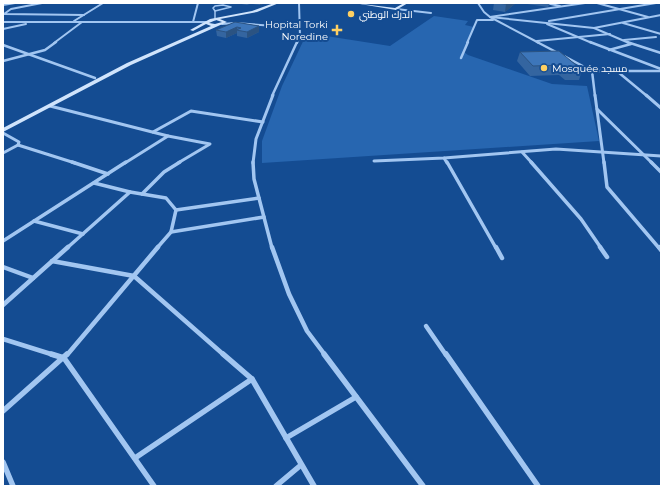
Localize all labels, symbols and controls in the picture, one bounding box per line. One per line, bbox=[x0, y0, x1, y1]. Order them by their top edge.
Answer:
place label: الدرك الوطني bbox=[359, 8, 413, 22]
marker: الدرك الوطني bbox=[346, 9, 356, 19]
place label: Hopital Torki Noredine bbox=[265, 18, 328, 43]
marker: Hopital Torki Noredine bbox=[331, 24, 343, 36]
place label: Mosquée مسجد bbox=[552, 62, 627, 75]
marker: Mosquée مسجد bbox=[539, 63, 549, 73]

